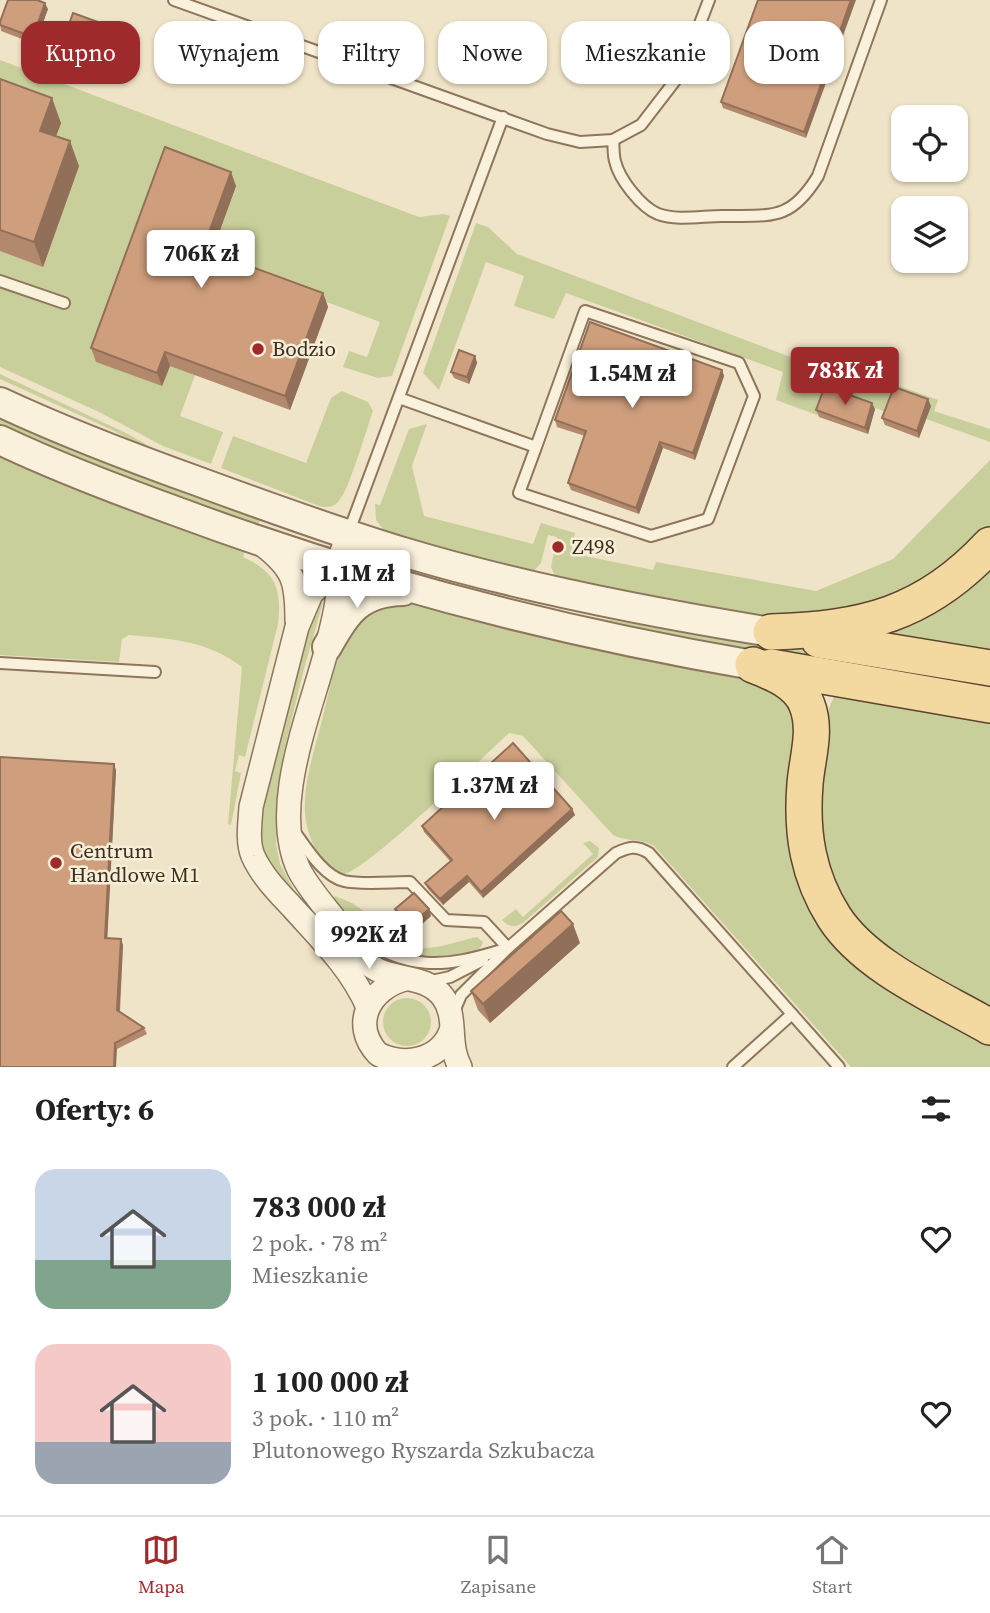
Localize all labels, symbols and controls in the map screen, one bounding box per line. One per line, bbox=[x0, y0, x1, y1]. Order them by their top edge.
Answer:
chip: Kupno bbox=[21, 21, 140, 84]
chip: Wynajem bbox=[154, 21, 304, 84]
chip: Filtry bbox=[318, 21, 424, 84]
chip: Nowe bbox=[438, 21, 547, 84]
chip: Mieszkanie bbox=[561, 21, 730, 84]
chip: Dom bbox=[744, 21, 844, 84]
map controls bbox=[891, 105, 968, 273]
button: locate bbox=[891, 105, 968, 182]
button: layers bbox=[891, 196, 968, 273]
pin: 706K zł bbox=[136, 230, 266, 290]
text: 706K zł bbox=[163, 237, 239, 269]
place label: Bodzio bbox=[272, 334, 336, 363]
marker: Bodzio bbox=[250, 341, 266, 357]
pin: 783K zł bbox=[780, 348, 910, 407]
pin: 1.54M zł bbox=[560, 350, 704, 410]
text: 783K zł bbox=[807, 354, 883, 386]
text: 1.54M zł bbox=[588, 357, 676, 389]
place label: Z498 bbox=[572, 532, 615, 561]
marker: Z498 bbox=[550, 539, 566, 555]
pin: 1.1M zł bbox=[292, 550, 422, 610]
text: 1.1M zł bbox=[319, 557, 395, 589]
pin: 1.37M zł bbox=[422, 762, 566, 822]
text: 1.37M zł bbox=[450, 769, 538, 801]
place label: Centrum Handlowe M1 bbox=[70, 836, 200, 889]
marker: Centrum Handlowe M1 bbox=[48, 855, 64, 871]
pin: 992K zł bbox=[304, 912, 434, 971]
text: 992K zł bbox=[331, 918, 407, 950]
text: Oferty: 6 bbox=[35, 1089, 154, 1130]
icon: filters bbox=[917, 1090, 955, 1128]
text: 783 000 zł bbox=[252, 1186, 386, 1227]
icon: home bbox=[91, 1197, 175, 1281]
icon: heart bbox=[917, 1220, 955, 1258]
text: 2 pok. · 78 m² bbox=[252, 1227, 388, 1259]
text: Mieszkanie bbox=[252, 1259, 369, 1291]
text: 1 100 000 zł bbox=[252, 1361, 409, 1402]
icon: home bbox=[91, 1372, 175, 1456]
icon: heart bbox=[917, 1395, 955, 1433]
text: 3 pok. · 110 m² bbox=[252, 1402, 399, 1434]
text: Plutonowego Ryszarda Szkubacza bbox=[252, 1434, 595, 1466]
tab: Mapa bbox=[138, 1531, 185, 1599]
tab: Zapisane bbox=[461, 1531, 536, 1599]
tab: Start bbox=[812, 1531, 852, 1599]

